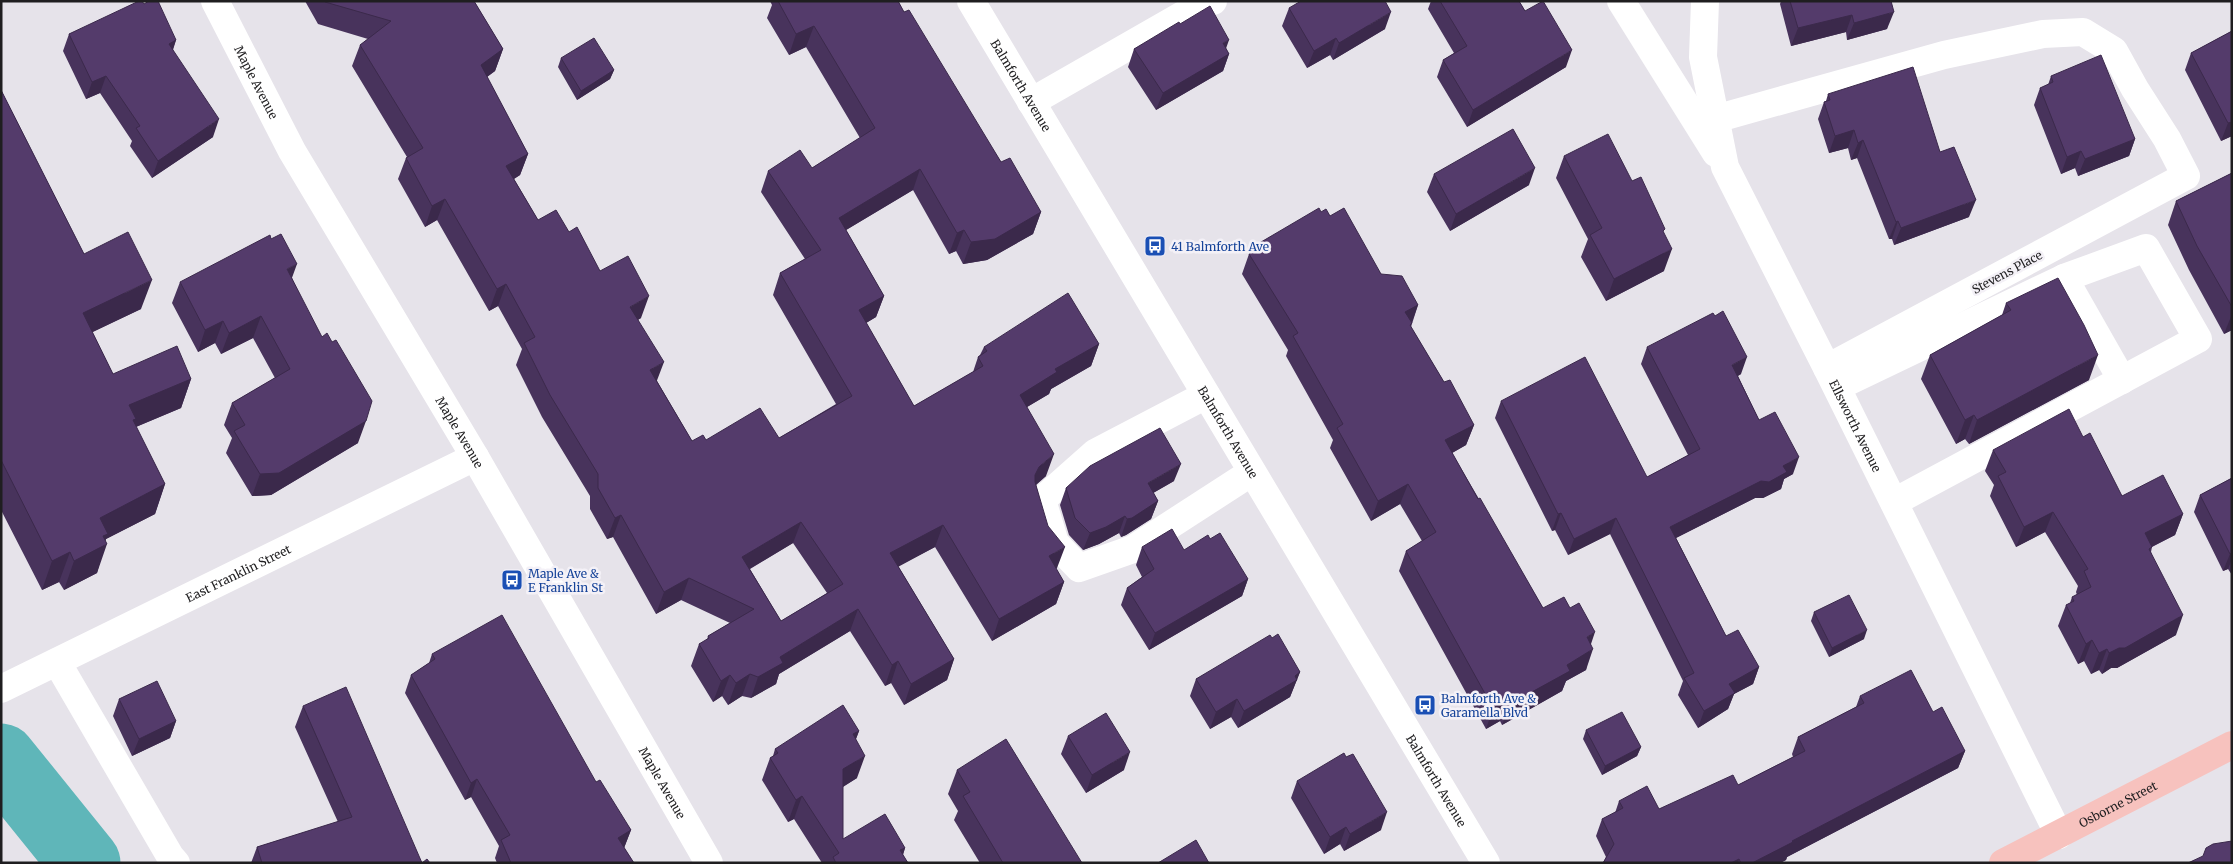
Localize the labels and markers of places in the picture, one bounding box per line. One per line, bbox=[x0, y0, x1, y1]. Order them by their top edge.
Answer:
bus stop icon: 41 Balmforth Ave bbox=[1143, 234, 1167, 258]
place label: 41 Balmforth Ave bbox=[1171, 239, 1269, 254]
place label: Maple Ave & E Franklin St bbox=[528, 566, 603, 595]
bus stop icon: Maple Ave & E Franklin St bbox=[500, 568, 524, 592]
place label: Balmforth Ave & Garamella Blvd bbox=[1441, 691, 1536, 720]
bus stop icon: Balmforth Ave & Garamella Blvd bbox=[1413, 693, 1437, 717]

